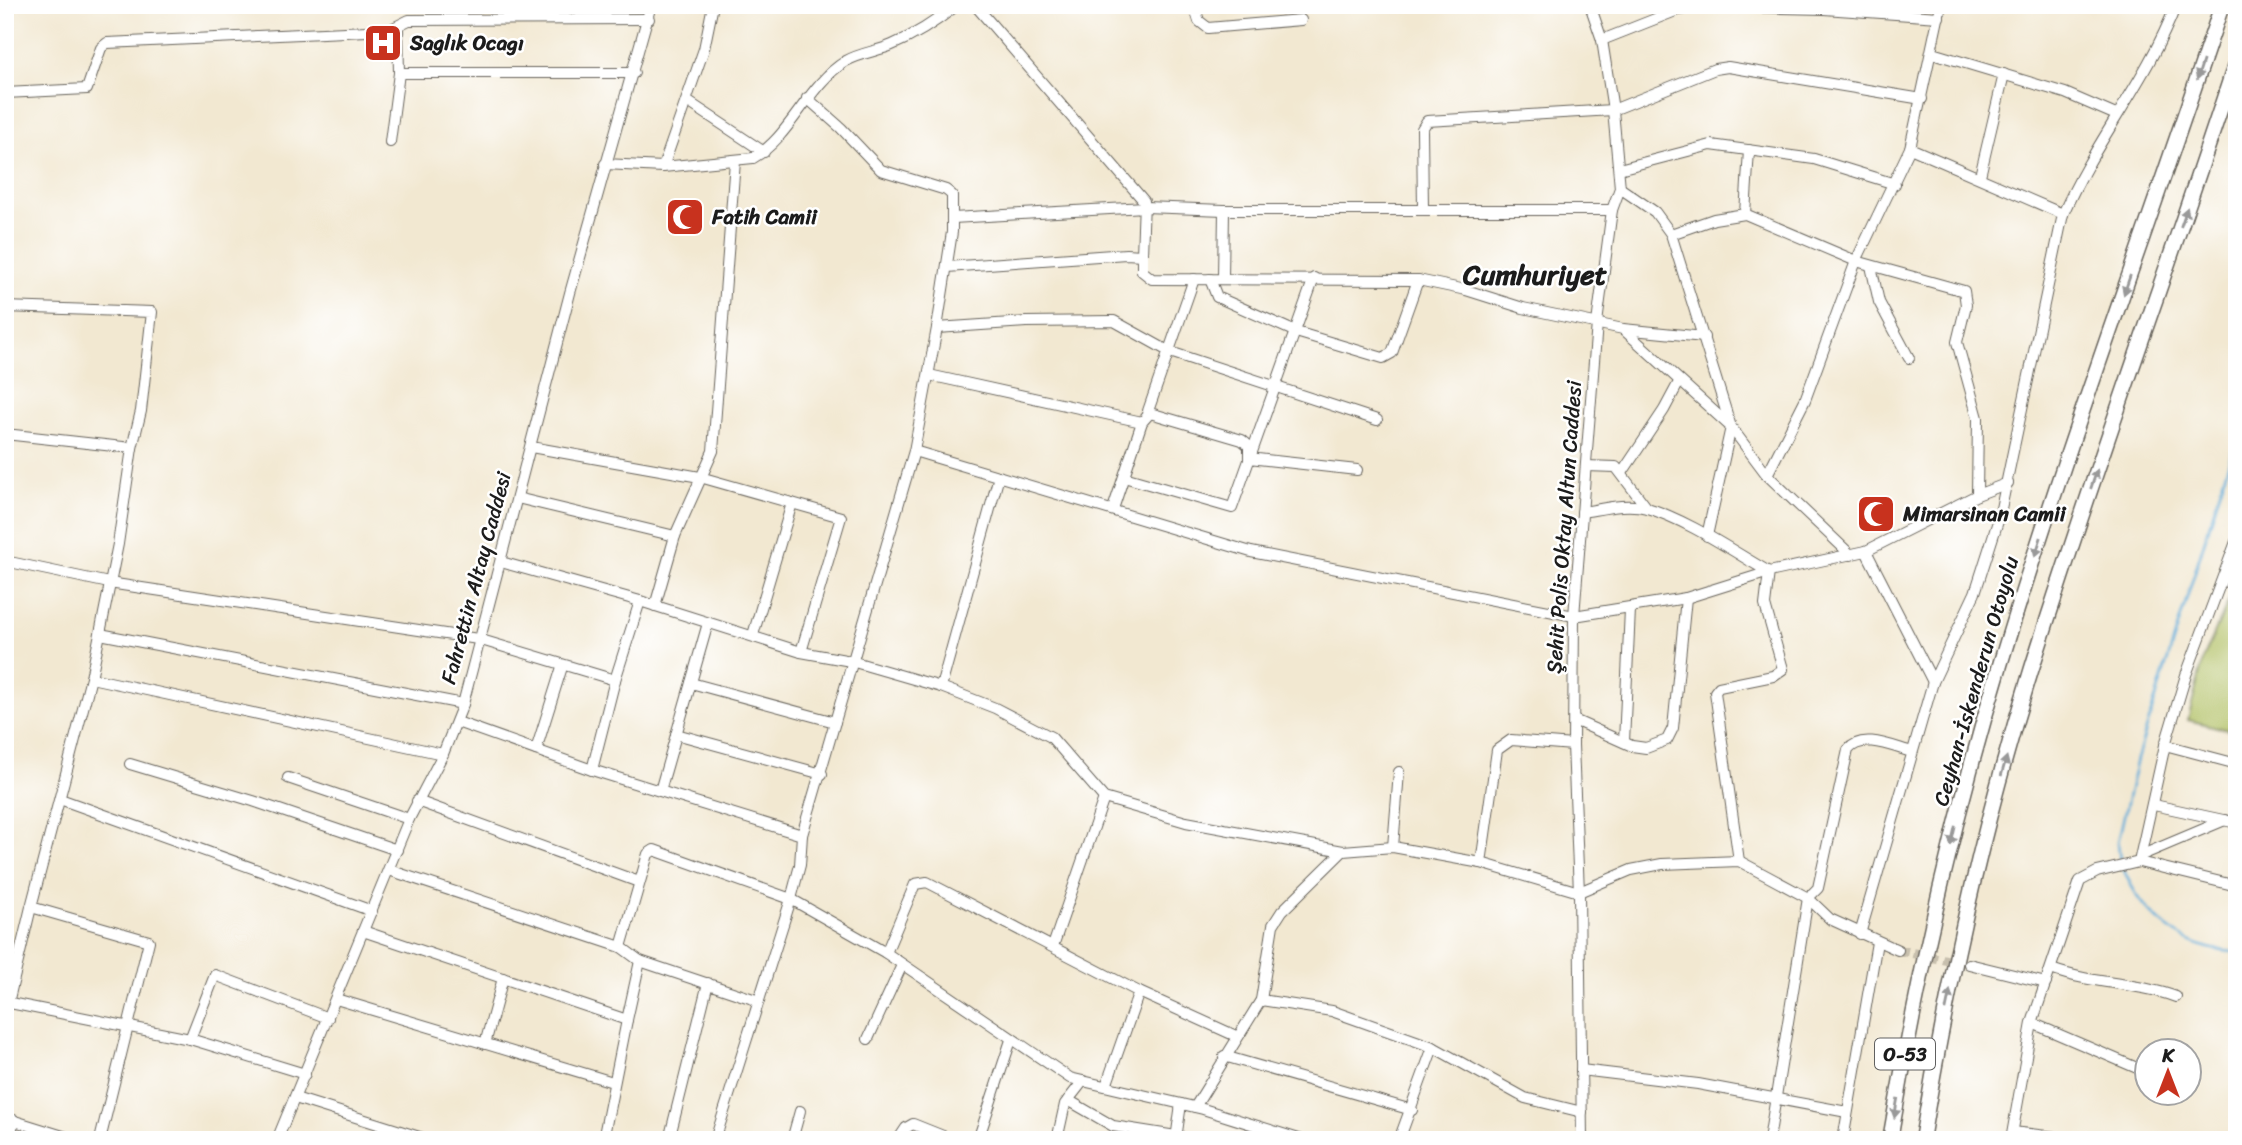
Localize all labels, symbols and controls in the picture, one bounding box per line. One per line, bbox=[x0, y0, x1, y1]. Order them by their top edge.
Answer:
hospital icon: Saglık Ocagı bbox=[362, 22, 404, 64]
place label: Saglık Ocagı bbox=[409, 24, 524, 62]
one-way arrow bbox=[2194, 60, 2205, 81]
mosque icon: Fatih Camii bbox=[664, 196, 706, 238]
place label: Fatih Camii bbox=[711, 198, 818, 236]
one-way arrow bbox=[2179, 207, 2190, 228]
district label: Cumhuriyet bbox=[1462, 250, 1608, 299]
one-way arrow bbox=[2121, 275, 2132, 296]
street label: Şehit Polis Oktay Altun Caddesi bbox=[1535, 378, 1593, 675]
street label: Fahrettin Altay Caddesi bbox=[429, 466, 523, 688]
one-way arrow bbox=[2089, 468, 2100, 489]
mosque icon: Mimarsinan Camii bbox=[1855, 493, 1897, 535]
place label: Mimarsinan Camii bbox=[1902, 495, 2067, 533]
one-way arrow bbox=[2032, 537, 2043, 558]
street label: Ceyhan-İskenderun Otoyolu bbox=[1922, 551, 2030, 811]
one-way arrow bbox=[2000, 755, 2010, 776]
one-way arrow bbox=[1948, 825, 1959, 847]
one-way arrow bbox=[1942, 989, 1953, 1011]
north arrow bbox=[2134, 1036, 2204, 1106]
road number: O-53 bbox=[1875, 1038, 1935, 1070]
text: K bbox=[2161, 1039, 2175, 1072]
one-way arrow bbox=[1890, 1097, 1901, 1119]

